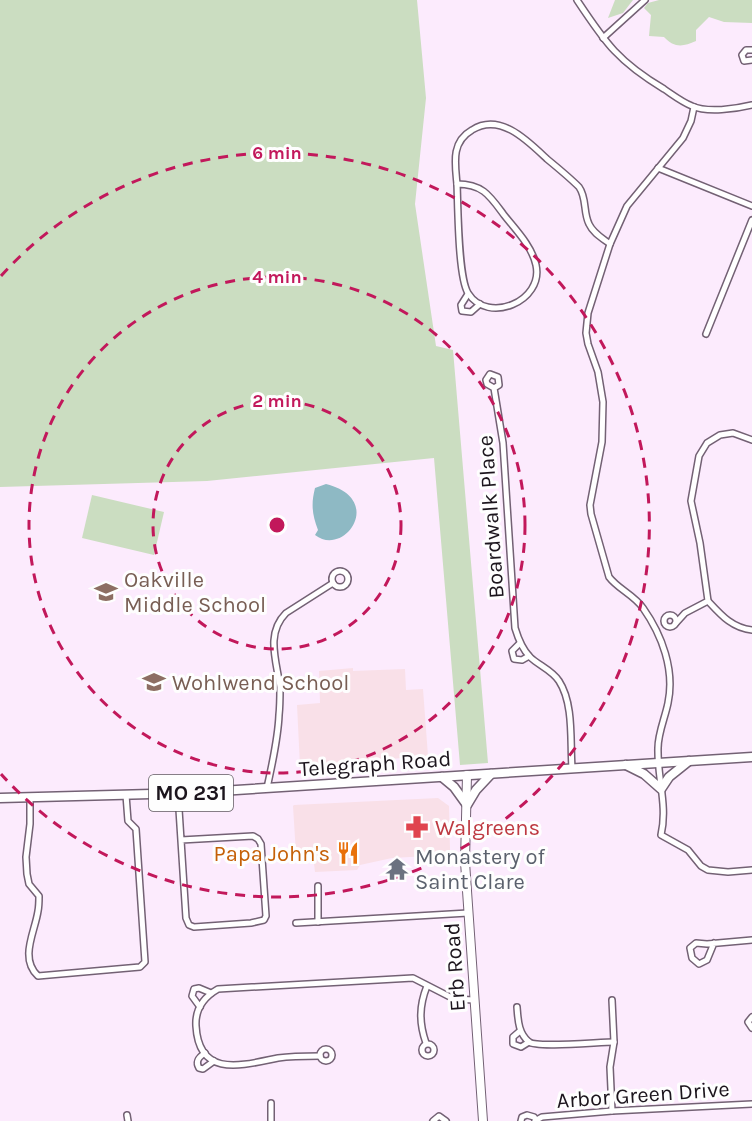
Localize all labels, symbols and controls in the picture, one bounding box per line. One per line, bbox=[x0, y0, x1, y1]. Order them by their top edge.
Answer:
text: 6 min bbox=[252, 142, 302, 164]
text: 4 min bbox=[252, 266, 302, 288]
text: 2 min bbox=[252, 390, 302, 412]
street label: Boardwalk Place bbox=[472, 434, 510, 600]
centre of rings bbox=[267, 515, 287, 535]
place label: Oakville Middle School bbox=[124, 567, 266, 618]
school or university icon: Oakville Middle School bbox=[93, 579, 119, 605]
school or university icon: Wohlwend School bbox=[141, 669, 167, 695]
place label: Wohlwend School bbox=[172, 670, 349, 696]
street label: Telegraph Road bbox=[298, 746, 452, 782]
road number: MO 231 bbox=[149, 775, 233, 811]
pharmacy icon: Walgreens bbox=[404, 814, 430, 840]
place label: Walgreens bbox=[435, 815, 540, 841]
restaurant icon: Papa John's bbox=[335, 840, 361, 866]
place label: Papa John's bbox=[214, 841, 330, 867]
place label: Monastery of Saint Clare bbox=[415, 844, 546, 895]
temple icon: Monastery of Saint Clare bbox=[384, 856, 410, 882]
street label: Erb Road bbox=[439, 922, 471, 1012]
street label: Arbor Green Drive bbox=[556, 1076, 730, 1114]

